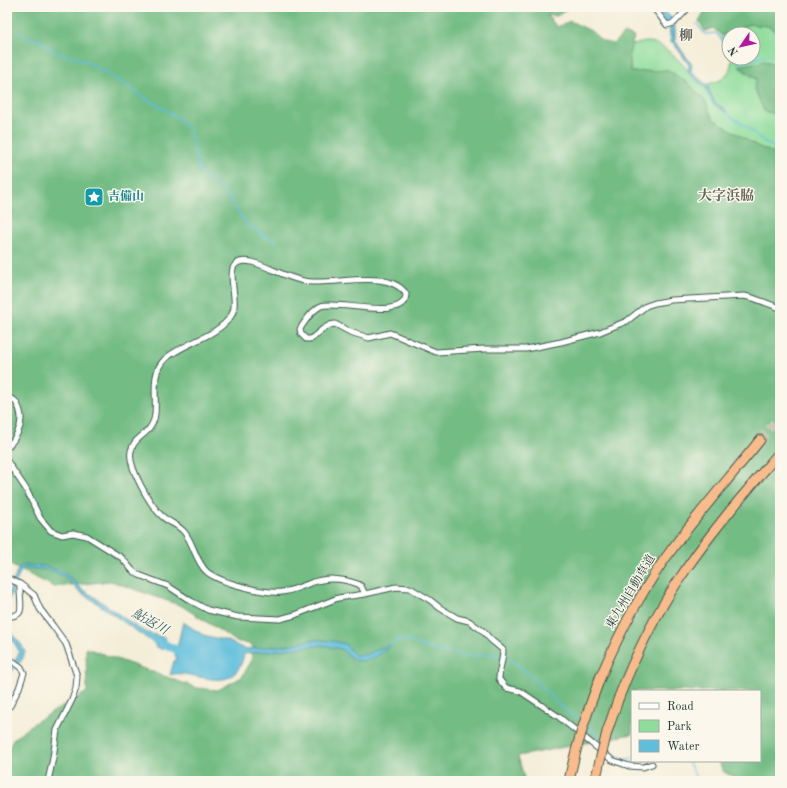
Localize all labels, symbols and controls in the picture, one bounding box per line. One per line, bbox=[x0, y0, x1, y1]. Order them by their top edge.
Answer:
north arrow bbox=[721, 26, 761, 66]
district label: 柳 bbox=[679, 28, 693, 43]
text: N bbox=[727, 44, 741, 57]
place icon: 吉備山 bbox=[83, 186, 105, 208]
district label: 大字浜脇 bbox=[698, 187, 754, 203]
place label: 吉備山 bbox=[108, 189, 144, 203]
street label: 東九州自動車道 bbox=[603, 552, 658, 631]
water label: 鮎返川 bbox=[130, 606, 172, 638]
legend bbox=[631, 690, 761, 762]
text: Road bbox=[667, 701, 694, 713]
text: Park bbox=[667, 721, 692, 733]
text: Water bbox=[667, 741, 700, 753]

